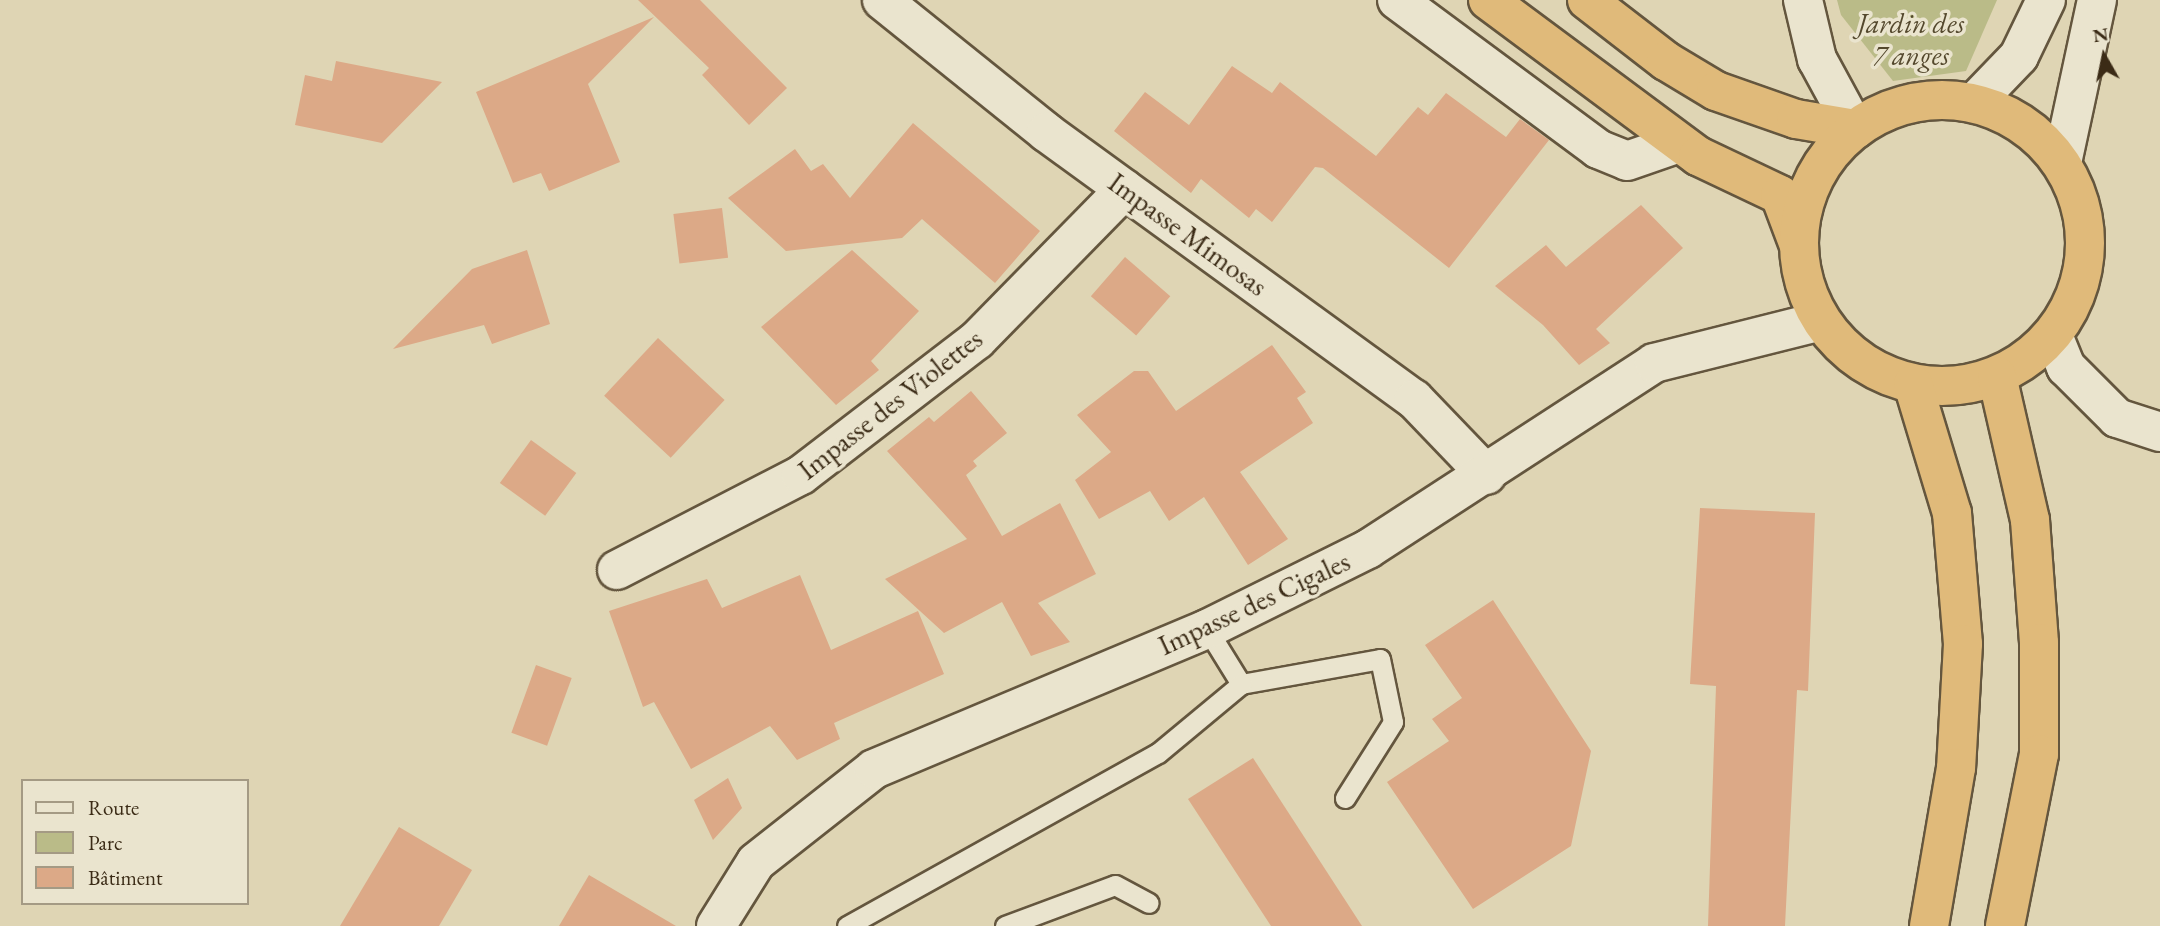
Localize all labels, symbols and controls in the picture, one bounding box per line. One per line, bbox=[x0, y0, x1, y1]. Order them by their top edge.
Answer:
park label: Jardin des 7 anges bbox=[1858, 6, 1964, 72]
north arrow bbox=[2069, 21, 2139, 91]
text: N bbox=[2091, 21, 2110, 48]
street label: Impasse Mimosas bbox=[1102, 165, 1274, 303]
street label: Impasse des Violettes bbox=[791, 322, 989, 486]
street label: Impasse des Cigales bbox=[1153, 544, 1355, 662]
legend bbox=[21, 779, 248, 905]
text: Route bbox=[88, 794, 139, 821]
text: Parc bbox=[88, 829, 122, 856]
text: Bâtiment bbox=[88, 864, 163, 891]

